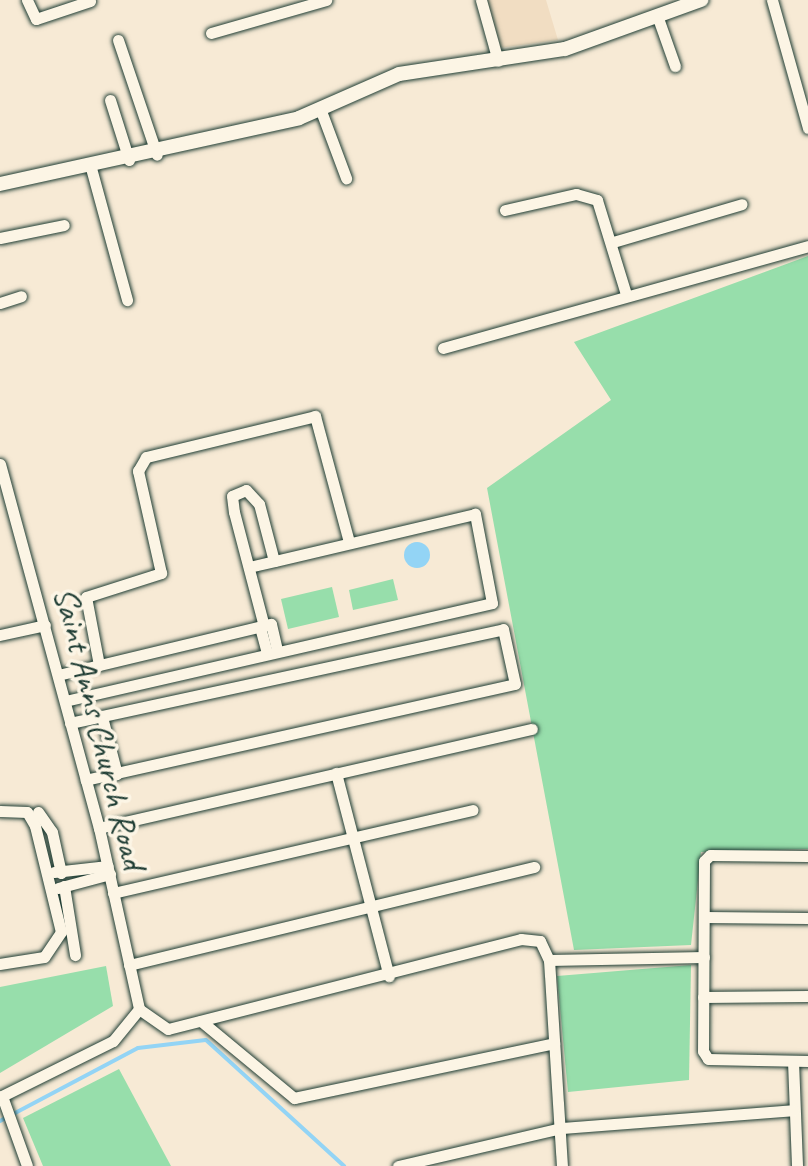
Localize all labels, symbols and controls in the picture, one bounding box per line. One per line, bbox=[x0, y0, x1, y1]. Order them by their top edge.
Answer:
street label: Saint Anns Church Road bbox=[45, 583, 155, 873]

